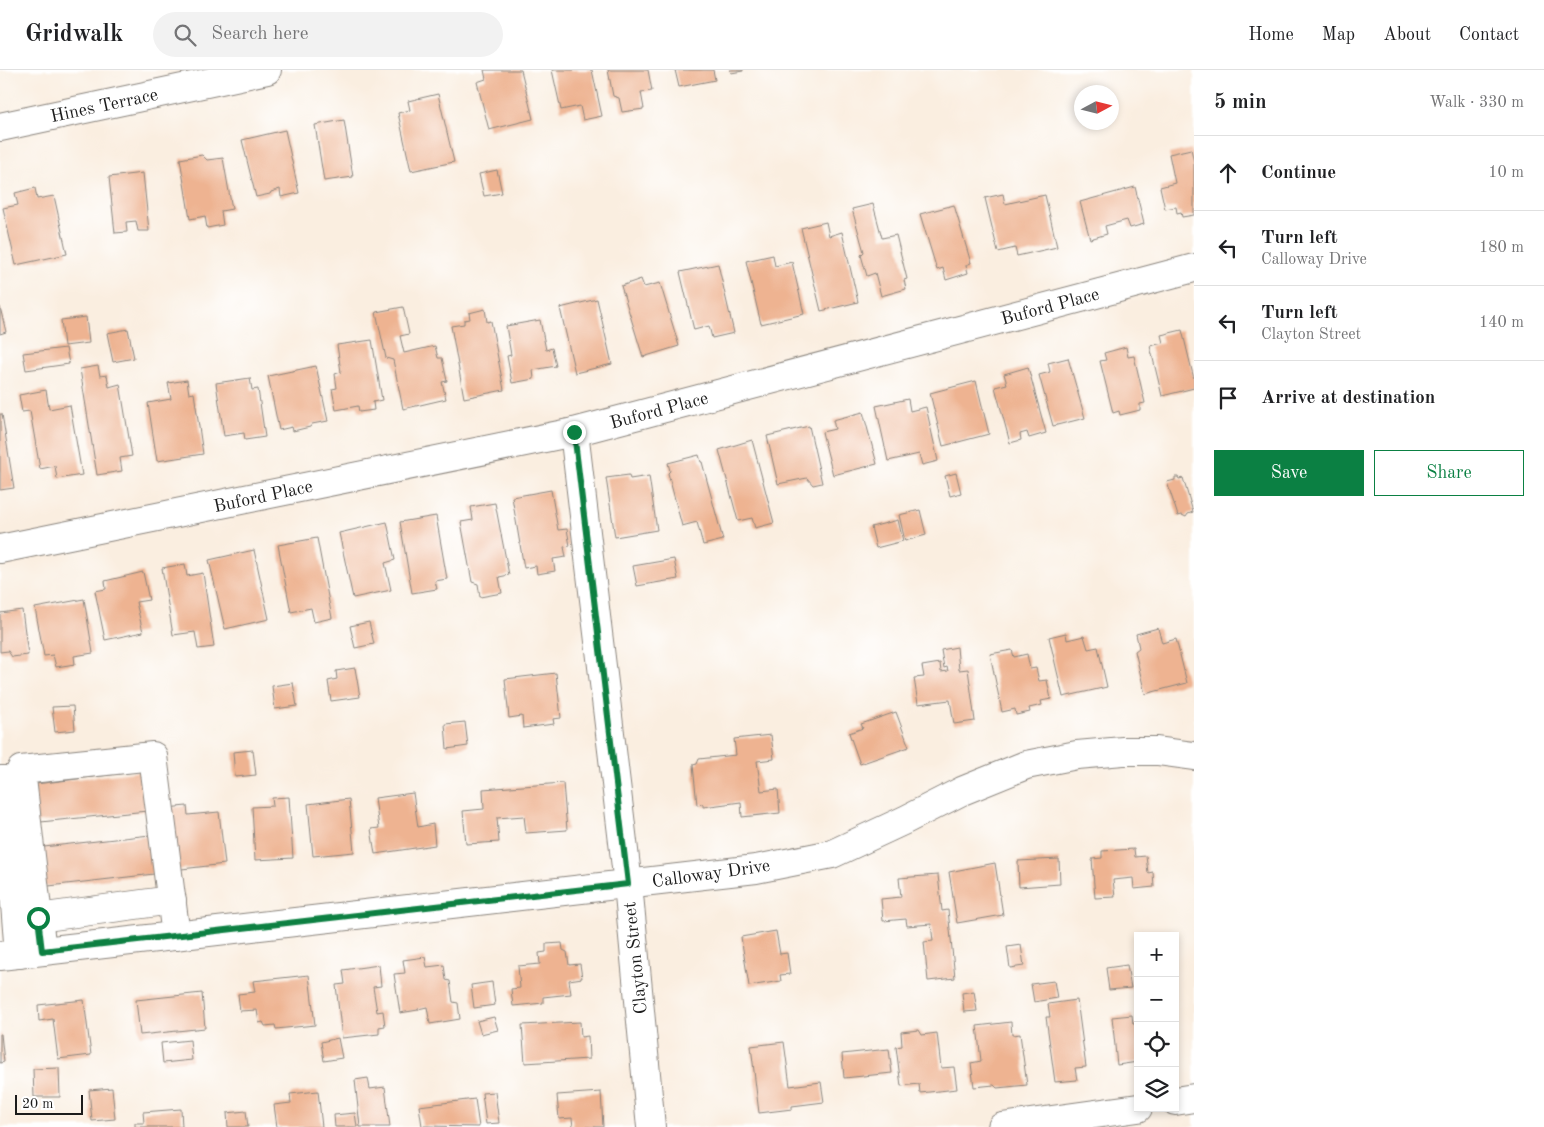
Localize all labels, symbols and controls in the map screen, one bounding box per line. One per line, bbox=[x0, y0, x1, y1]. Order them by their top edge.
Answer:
search box bbox=[153, 12, 503, 57]
icon: search bbox=[171, 21, 199, 49]
text: Gridwalk bbox=[25, 23, 123, 47]
text: Search here bbox=[211, 25, 309, 44]
text: Home bbox=[1248, 26, 1294, 44]
text: Map bbox=[1322, 26, 1355, 44]
text: About bbox=[1383, 26, 1431, 44]
text: Contact bbox=[1459, 26, 1519, 44]
north arrow bbox=[1074, 85, 1119, 130]
street label: Hines Terrace bbox=[49, 86, 160, 126]
text: 5 min bbox=[1214, 92, 1267, 113]
text: Walk · 330 m bbox=[1429, 95, 1524, 111]
icon: ahead bbox=[1214, 159, 1242, 187]
text: Continue bbox=[1261, 164, 1336, 183]
text: 10 m bbox=[1488, 165, 1524, 181]
text: Turn left bbox=[1261, 229, 1338, 248]
icon: left bbox=[1214, 234, 1242, 262]
text: 180 m bbox=[1479, 240, 1524, 256]
text: Calloway Drive bbox=[1261, 252, 1367, 268]
street label: Buford Place bbox=[999, 285, 1101, 329]
text: Turn left bbox=[1261, 304, 1338, 323]
icon: left bbox=[1214, 309, 1242, 337]
text: 140 m bbox=[1479, 315, 1524, 331]
text: Clayton Street bbox=[1261, 327, 1361, 343]
icon: arrive bbox=[1214, 384, 1242, 412]
street label: Buford Place bbox=[608, 389, 710, 433]
text: Arrive at destination bbox=[1261, 389, 1435, 408]
route end bbox=[563, 421, 586, 444]
button: Save bbox=[1214, 450, 1364, 496]
button: Share bbox=[1374, 450, 1524, 496]
street label: Buford Place bbox=[212, 478, 314, 516]
street label: Calloway Drive bbox=[651, 857, 771, 891]
street label: Clayton Street bbox=[621, 901, 651, 1015]
route start bbox=[27, 907, 50, 930]
map controls bbox=[1134, 932, 1179, 1112]
button: + bbox=[1134, 932, 1179, 977]
button: − bbox=[1134, 977, 1179, 1022]
button: locate bbox=[1134, 1022, 1179, 1067]
button: layers bbox=[1134, 1067, 1179, 1112]
scale bar bbox=[15, 1092, 82, 1115]
text: 20 m bbox=[22, 1097, 53, 1111]

